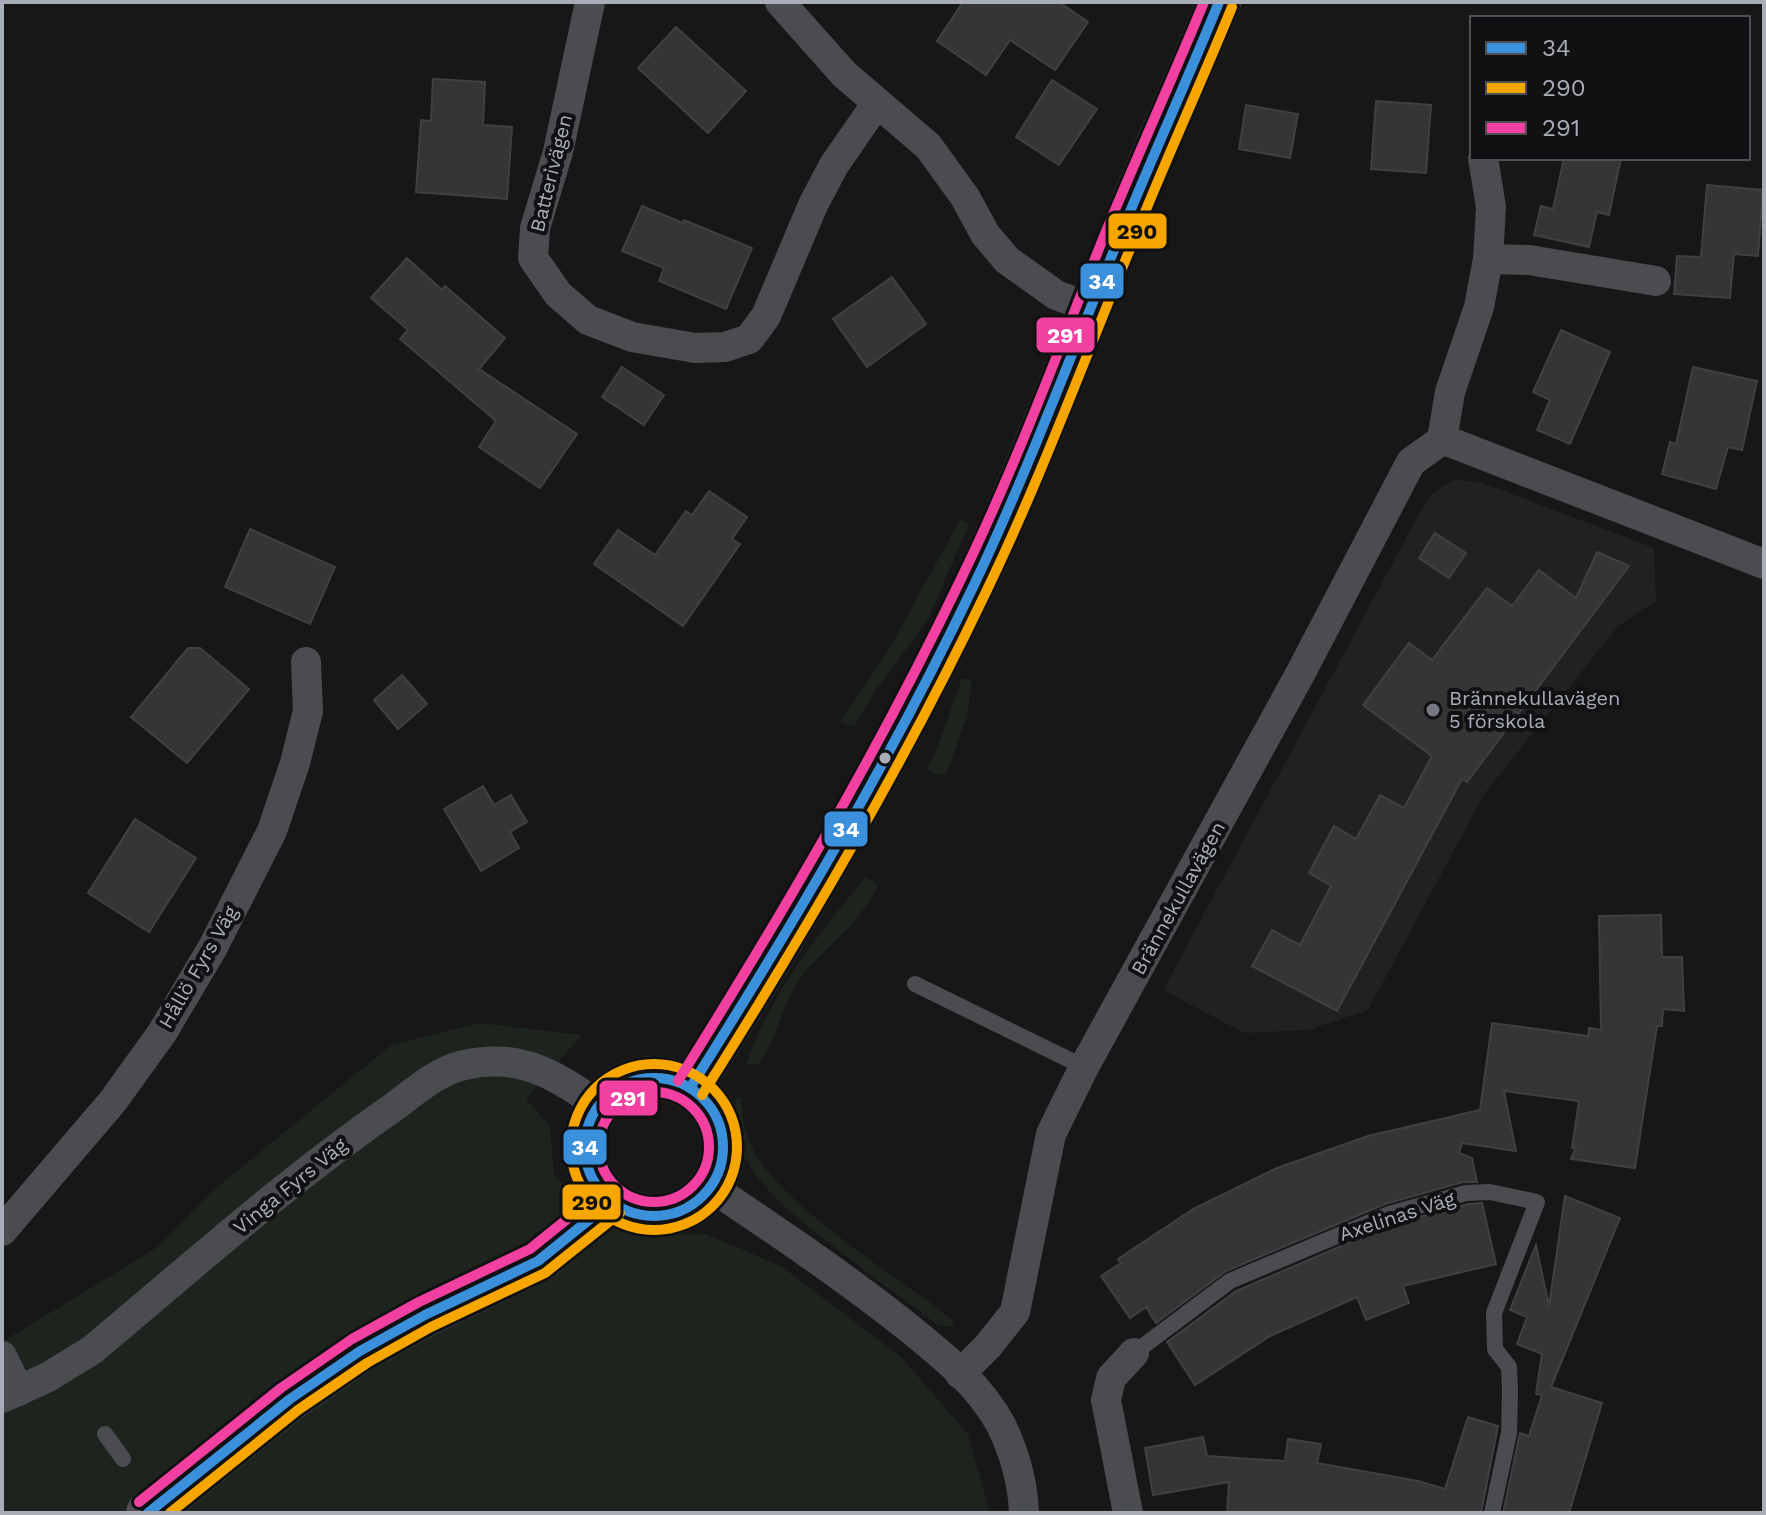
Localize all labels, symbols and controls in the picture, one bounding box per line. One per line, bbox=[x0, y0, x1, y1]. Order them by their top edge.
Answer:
legend bbox=[1470, 16, 1750, 160]
text: 34 bbox=[1542, 34, 1571, 62]
text: 290 bbox=[1542, 74, 1586, 102]
street label: Batterivägen bbox=[525, 112, 577, 234]
text: 291 bbox=[1542, 114, 1580, 142]
line badge: 290 bbox=[1107, 212, 1168, 250]
text: 290 bbox=[1117, 219, 1157, 244]
line badge: 34 bbox=[1079, 262, 1125, 300]
text: 34 bbox=[1088, 269, 1116, 294]
line badge: 291 bbox=[1035, 316, 1096, 354]
text: 291 bbox=[1047, 323, 1083, 348]
place label: Brännekullavägen 5 förskola bbox=[1449, 686, 1620, 733]
marker: Brännekullavägen 5 förskola bbox=[1424, 701, 1442, 719]
unlabelled marker bbox=[877, 750, 893, 766]
line badge: 34 bbox=[823, 810, 869, 848]
text: 34 bbox=[832, 817, 860, 842]
street label: Brännekullavägen bbox=[1126, 817, 1230, 979]
street label: Hållö Fyrs Väg bbox=[153, 901, 243, 1032]
line badge: 291 bbox=[598, 1079, 659, 1117]
text: 291 bbox=[610, 1086, 646, 1111]
line badge: 34 bbox=[562, 1128, 608, 1166]
street label: Vinga Fyrs Väg bbox=[228, 1133, 352, 1239]
text: 34 bbox=[571, 1135, 599, 1160]
line badge: 290 bbox=[561, 1183, 622, 1221]
street label: Axelinas Väg bbox=[1336, 1186, 1458, 1246]
text: 290 bbox=[572, 1190, 612, 1215]

